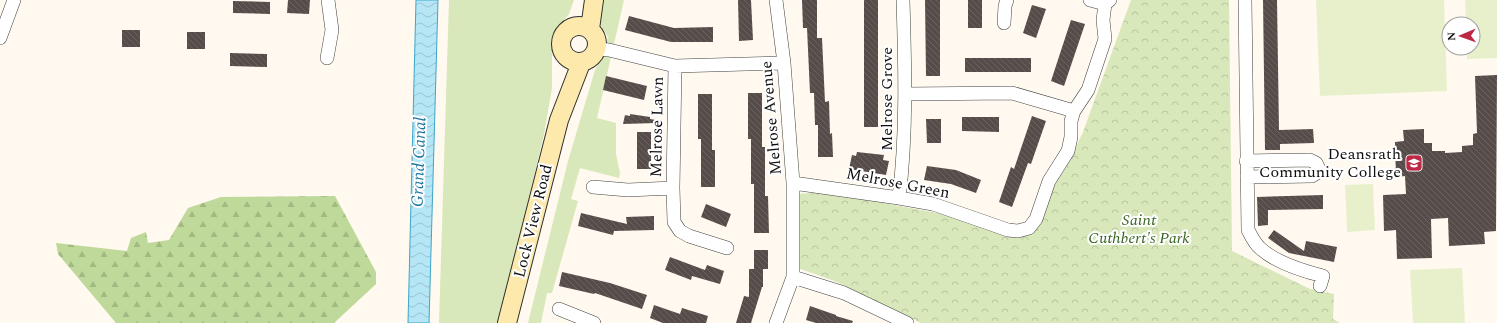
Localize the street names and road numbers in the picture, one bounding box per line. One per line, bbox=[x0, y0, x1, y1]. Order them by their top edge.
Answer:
street label: Melrose Grove bbox=[875, 47, 899, 151]
street label: Melrose Avenue bbox=[754, 60, 788, 176]
street label: Melrose Lawn bbox=[644, 76, 670, 178]
street label: Melrose Green bbox=[844, 161, 952, 205]
street label: Lock View Road bbox=[507, 162, 559, 280]

